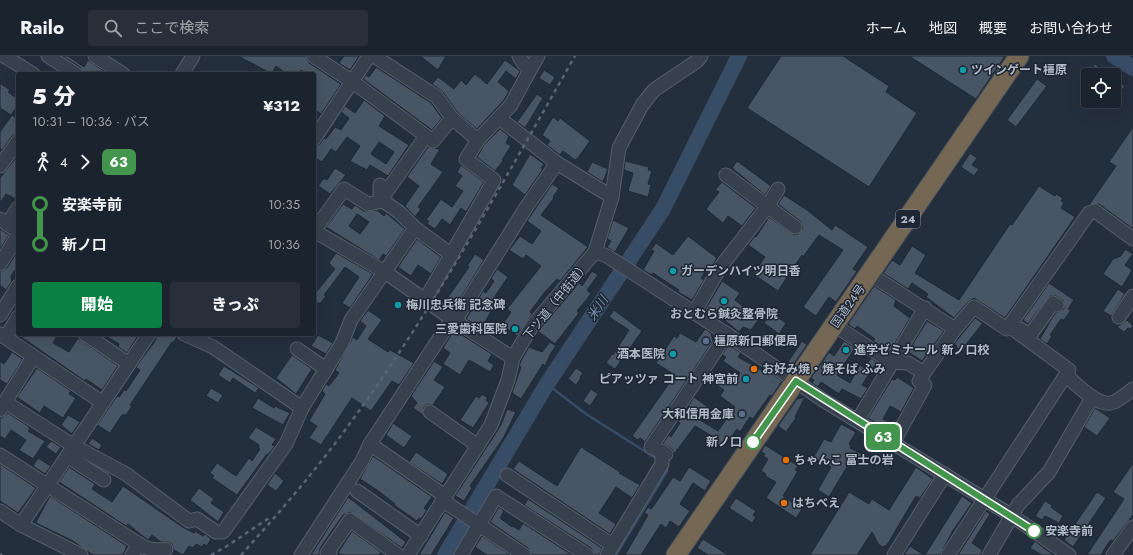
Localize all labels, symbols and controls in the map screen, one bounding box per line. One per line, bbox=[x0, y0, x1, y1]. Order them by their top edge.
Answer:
search box bbox=[88, 10, 368, 46]
text: Railo bbox=[20, 14, 64, 41]
icon: search bbox=[102, 17, 124, 39]
text: ここで検索 bbox=[134, 17, 209, 39]
text: ホーム bbox=[865, 18, 907, 38]
text: 地図 bbox=[929, 18, 957, 38]
text: 概要 bbox=[979, 18, 1007, 38]
text: お問い合わせ bbox=[1029, 18, 1113, 38]
place label: ツインゲート橿原 bbox=[971, 61, 1067, 79]
marker: ツインゲート橿原 bbox=[958, 65, 968, 75]
map controls bbox=[1081, 68, 1121, 108]
button: locate bbox=[1081, 68, 1121, 108]
text: 5 分 bbox=[32, 80, 75, 112]
text: ¥312 bbox=[263, 95, 300, 117]
text: 10:31 – 10:36 · バス bbox=[32, 112, 150, 131]
icon: walk bbox=[32, 151, 54, 173]
icon: forward bbox=[74, 151, 96, 173]
text: 63 bbox=[110, 152, 128, 172]
text: 4 bbox=[60, 153, 68, 172]
text: 安楽寺前 bbox=[62, 194, 122, 216]
text: 10:35 bbox=[268, 195, 300, 214]
road number: 24 bbox=[896, 210, 920, 228]
text: 新ノ口 bbox=[62, 234, 107, 256]
text: 10:36 bbox=[268, 235, 300, 254]
street label: 下ツ道（中街道） bbox=[519, 258, 593, 344]
place label: ガーデンハイツ明日香 bbox=[681, 262, 801, 280]
marker: ガーデンハイツ明日香 bbox=[668, 266, 678, 276]
street label: 国道24号 bbox=[826, 280, 870, 332]
button: 開始 bbox=[32, 282, 162, 328]
button: きっぷ bbox=[170, 282, 300, 328]
water label: 米川 bbox=[582, 291, 614, 324]
place label: 梅川忠兵衛 記念碑 bbox=[406, 296, 506, 314]
marker: おとむら鍼灸整骨院 bbox=[719, 296, 729, 306]
marker: 梅川忠兵衛 記念碑 bbox=[393, 300, 403, 310]
place label: おとむら鍼灸整骨院 bbox=[670, 305, 778, 323]
place label: 三愛歯科医院 bbox=[435, 320, 507, 338]
marker: 三愛歯科医院 bbox=[510, 324, 520, 334]
place label: 橿原新口郵便局 bbox=[714, 332, 798, 350]
marker: 橿原新口郵便局 bbox=[701, 336, 711, 346]
place label: 進学ゼミナール 新ノ口校 bbox=[854, 341, 990, 359]
place label: 酒本医院 bbox=[617, 345, 665, 363]
marker: 進学ゼミナール 新ノ口校 bbox=[841, 345, 851, 355]
marker: 酒本医院 bbox=[668, 349, 678, 359]
place label: お好み焼・焼そば ふみ bbox=[762, 360, 886, 378]
marker: お好み焼・焼そば ふみ bbox=[749, 364, 759, 374]
place label: ピアッツァ コート 神宮前 bbox=[599, 370, 738, 388]
marker: ピアッツァ コート 神宮前 bbox=[741, 374, 751, 384]
place label: 大和信用金庫 bbox=[662, 405, 734, 423]
marker: 大和信用金庫 bbox=[737, 409, 747, 419]
line badge: 63 bbox=[865, 424, 901, 450]
text: 63 bbox=[874, 427, 892, 447]
place label: 新ノ口 bbox=[706, 433, 742, 451]
marker: 新ノ口 bbox=[745, 434, 761, 450]
place label: ちゃんこ 富士の岩 bbox=[794, 451, 894, 469]
marker: ちゃんこ 富士の岩 bbox=[781, 455, 791, 465]
place label: はちべえ bbox=[792, 494, 840, 512]
marker: はちべえ bbox=[779, 498, 789, 508]
place label: 安楽寺前 bbox=[1045, 522, 1093, 540]
marker: 安楽寺前 bbox=[1026, 523, 1042, 539]

